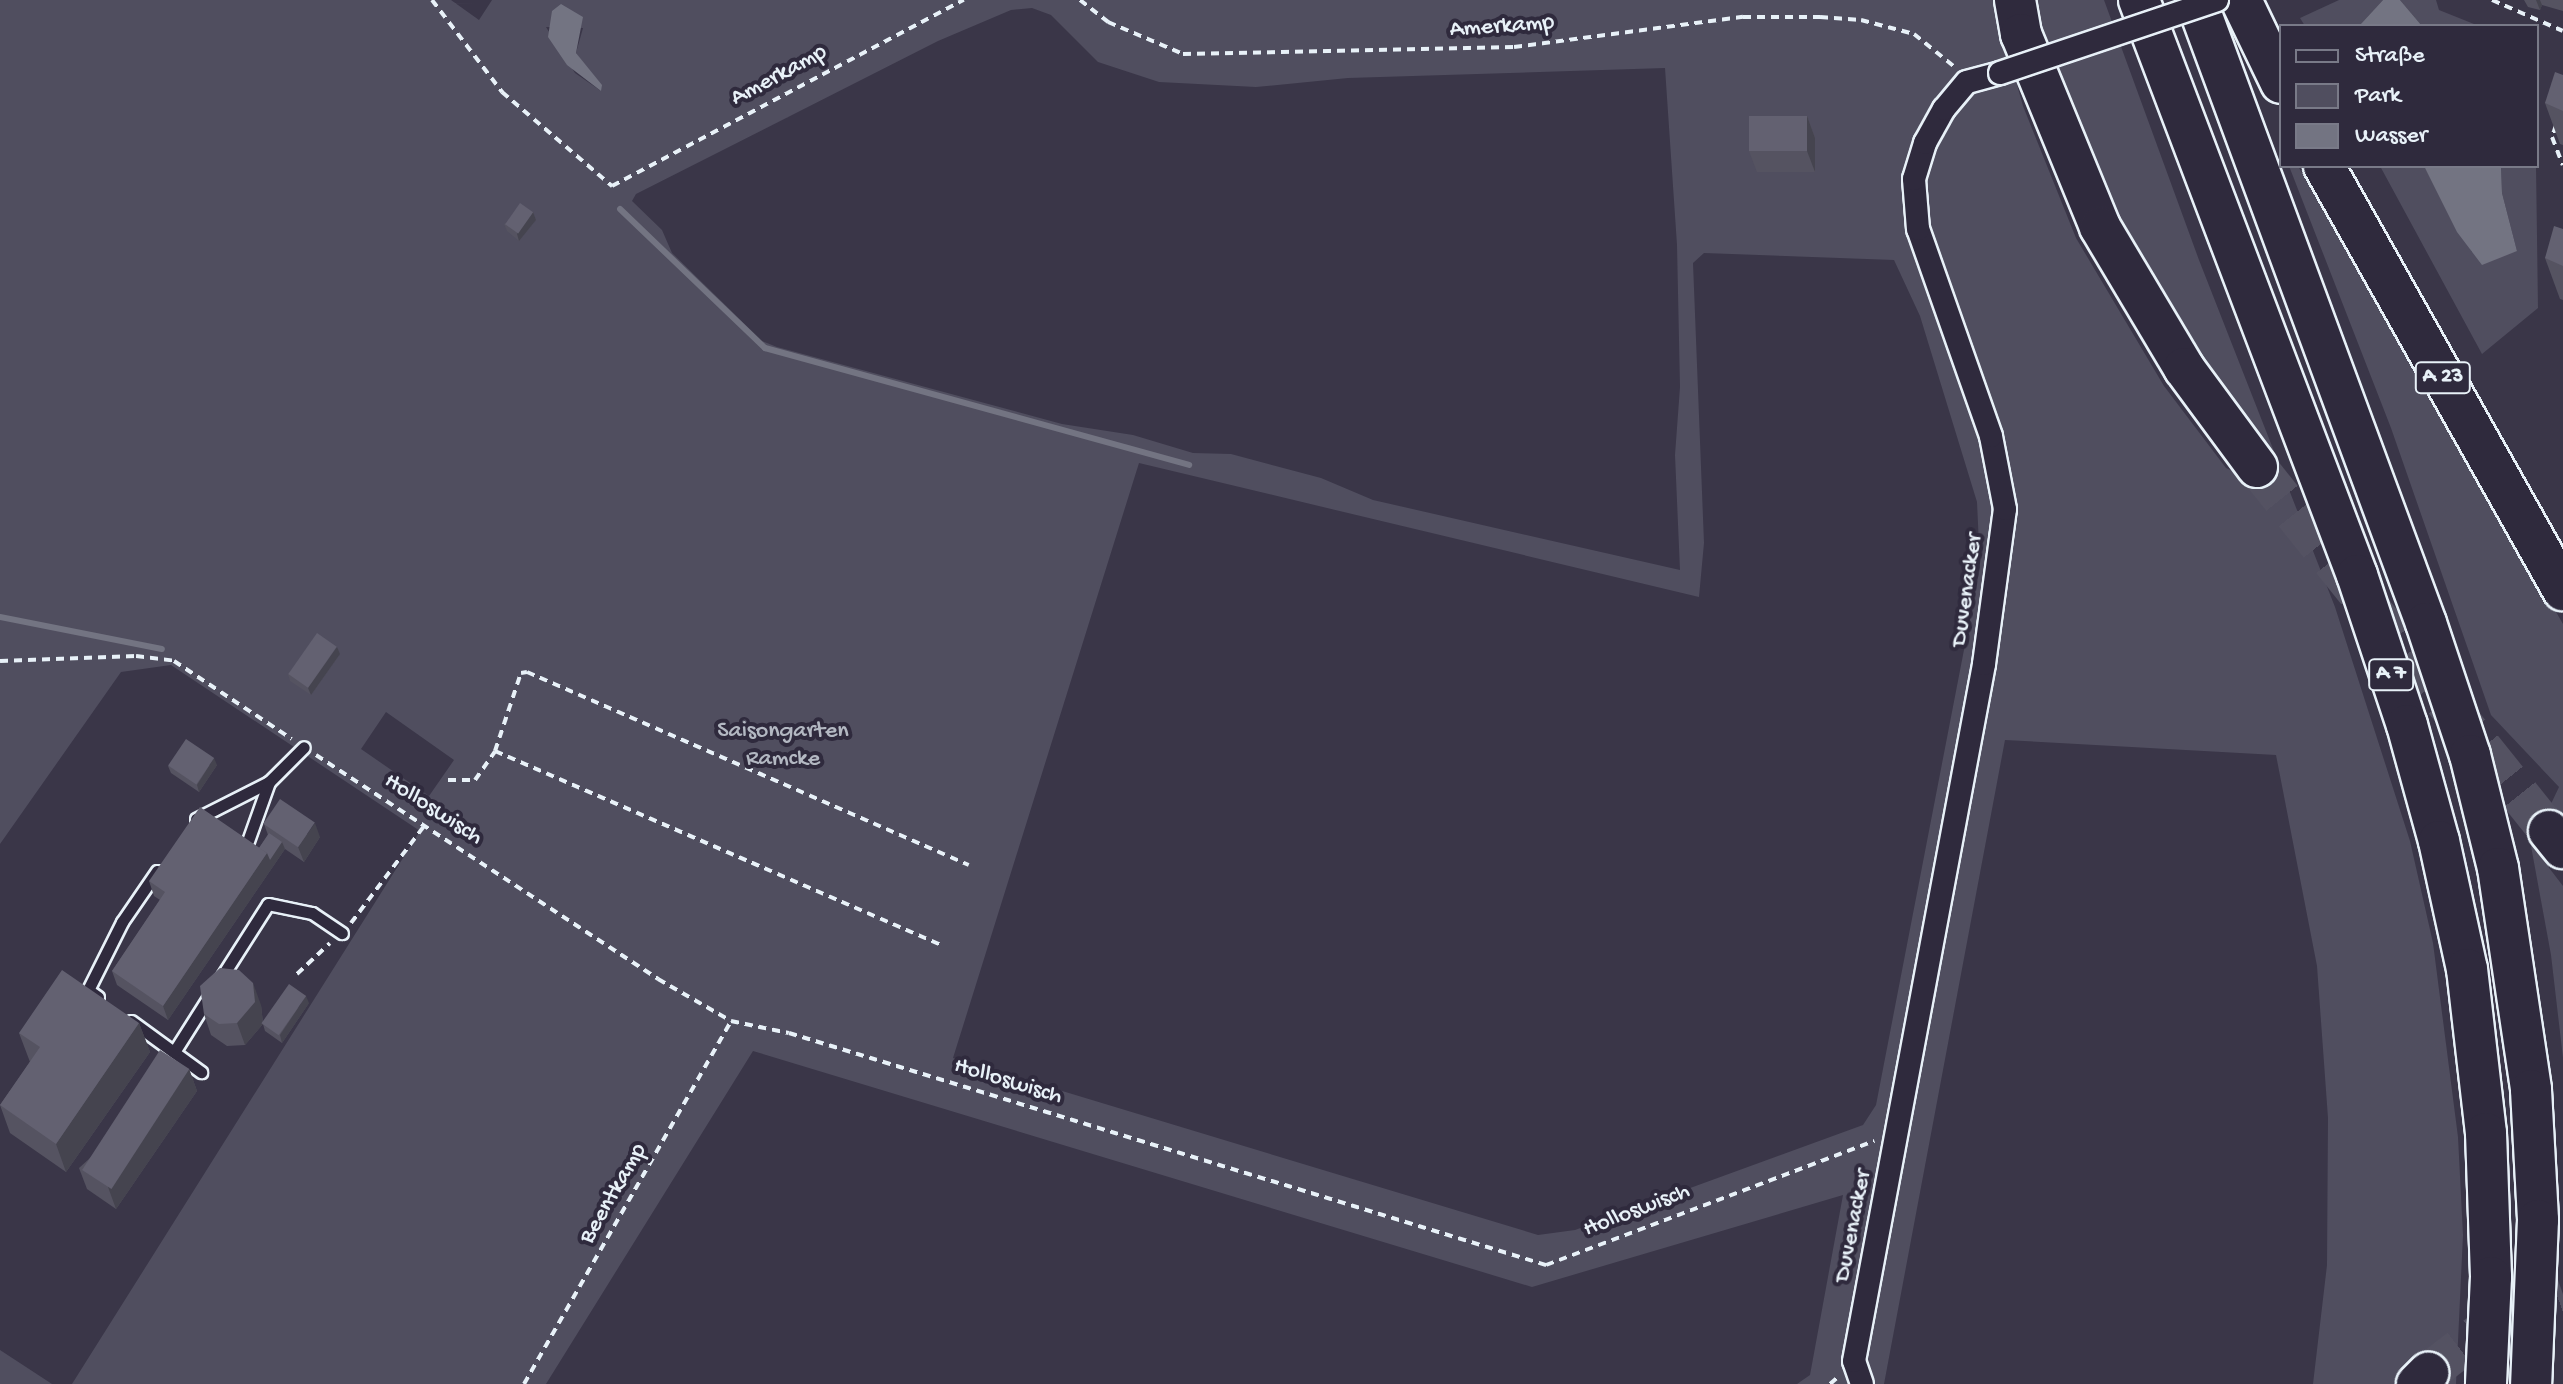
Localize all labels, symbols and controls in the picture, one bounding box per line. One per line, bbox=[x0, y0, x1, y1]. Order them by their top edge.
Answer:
street label: Amerkamp bbox=[1449, 9, 1555, 45]
legend bbox=[2279, 24, 2539, 168]
street label: Amerkamp bbox=[726, 39, 832, 113]
text: Straße bbox=[2355, 42, 2425, 71]
text: Park bbox=[2355, 82, 2401, 111]
text: Wasser bbox=[2355, 122, 2427, 151]
road number: A 23 bbox=[2413, 360, 2473, 396]
street label: Duvenacker bbox=[1946, 531, 1990, 649]
road number: A 7 bbox=[2367, 657, 2415, 693]
park label: Saisongarten Ramcke bbox=[717, 718, 849, 774]
street label: Holloswisch bbox=[378, 768, 488, 852]
street label: Holloswisch bbox=[950, 1052, 1066, 1112]
street label: Beentkamp bbox=[574, 1139, 654, 1249]
street label: Duvenacker bbox=[1829, 1167, 1879, 1285]
street label: Holloswisch bbox=[1580, 1178, 1694, 1244]

